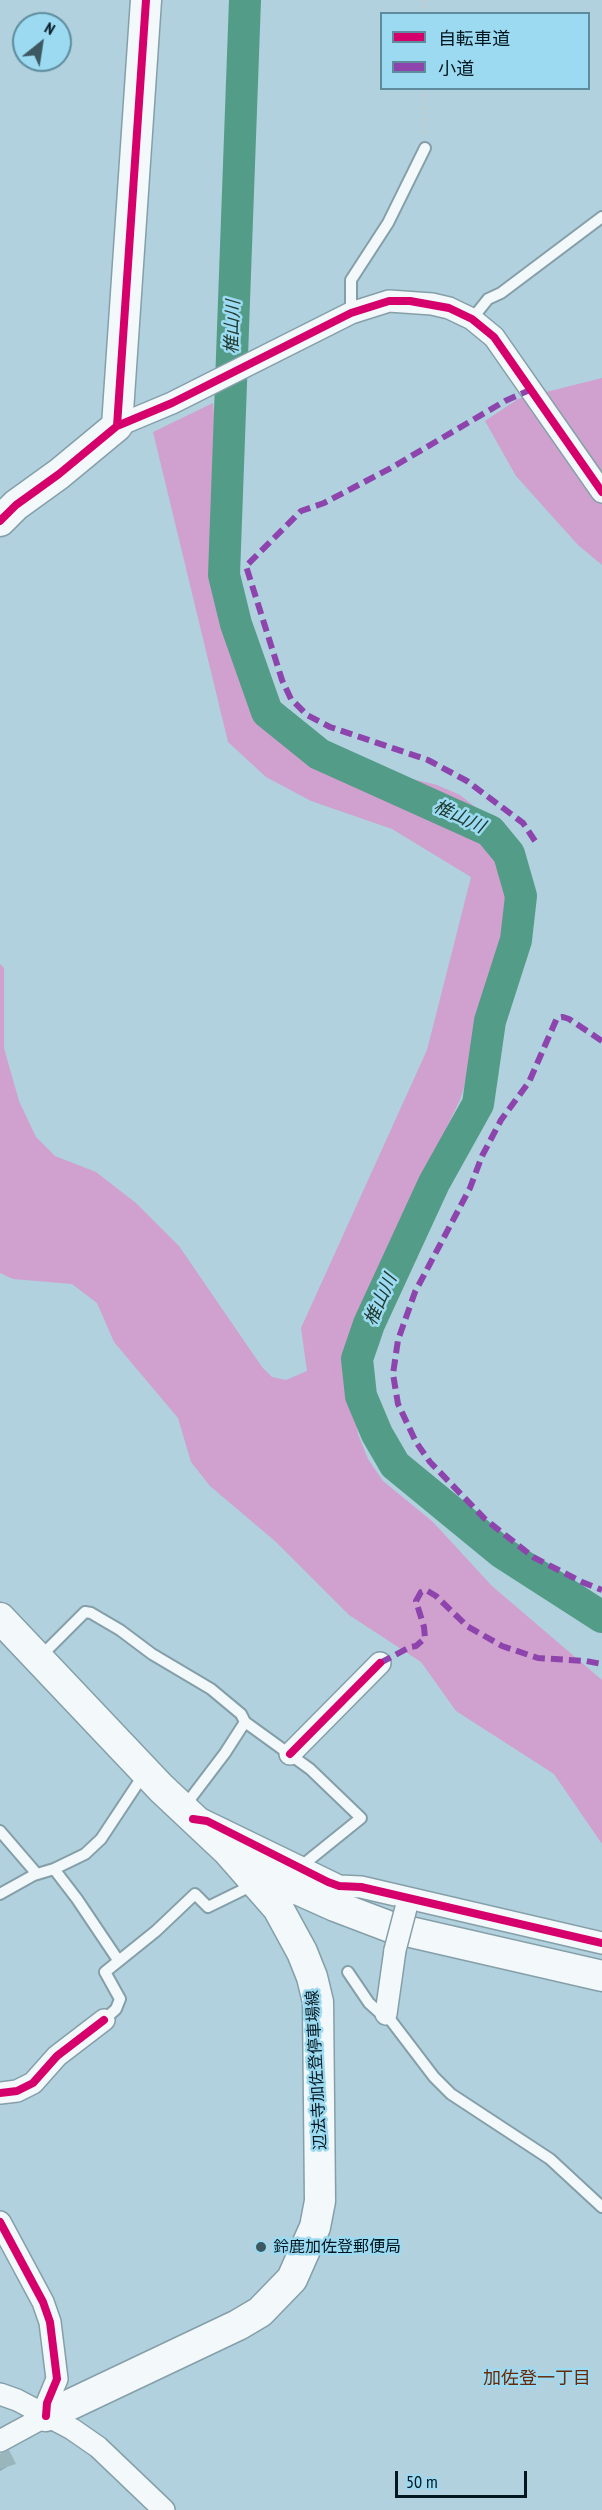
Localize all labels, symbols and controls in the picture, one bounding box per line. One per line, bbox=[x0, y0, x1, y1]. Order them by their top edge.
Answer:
north arrow bbox=[12, 12, 72, 72]
legend bbox=[380, 12, 590, 90]
text: N bbox=[41, 17, 59, 39]
text: 自転車道 bbox=[438, 27, 510, 50]
text: 小道 bbox=[438, 57, 474, 80]
water label: 椎山川 bbox=[221, 300, 245, 354]
water label: 椎山川 bbox=[430, 796, 488, 838]
water label: 椎山川 bbox=[360, 1271, 402, 1329]
street label: 辺法寺加佐登停車場線 bbox=[303, 1990, 331, 2150]
place label: 鈴鹿加佐登郵便局 bbox=[273, 2237, 401, 2257]
marker: 鈴鹿加佐登郵便局 bbox=[254, 2240, 268, 2254]
district label: 加佐登一丁目 bbox=[483, 2368, 591, 2390]
scale bar bbox=[398, 2459, 530, 2497]
text: 50 m bbox=[406, 2470, 438, 2493]

